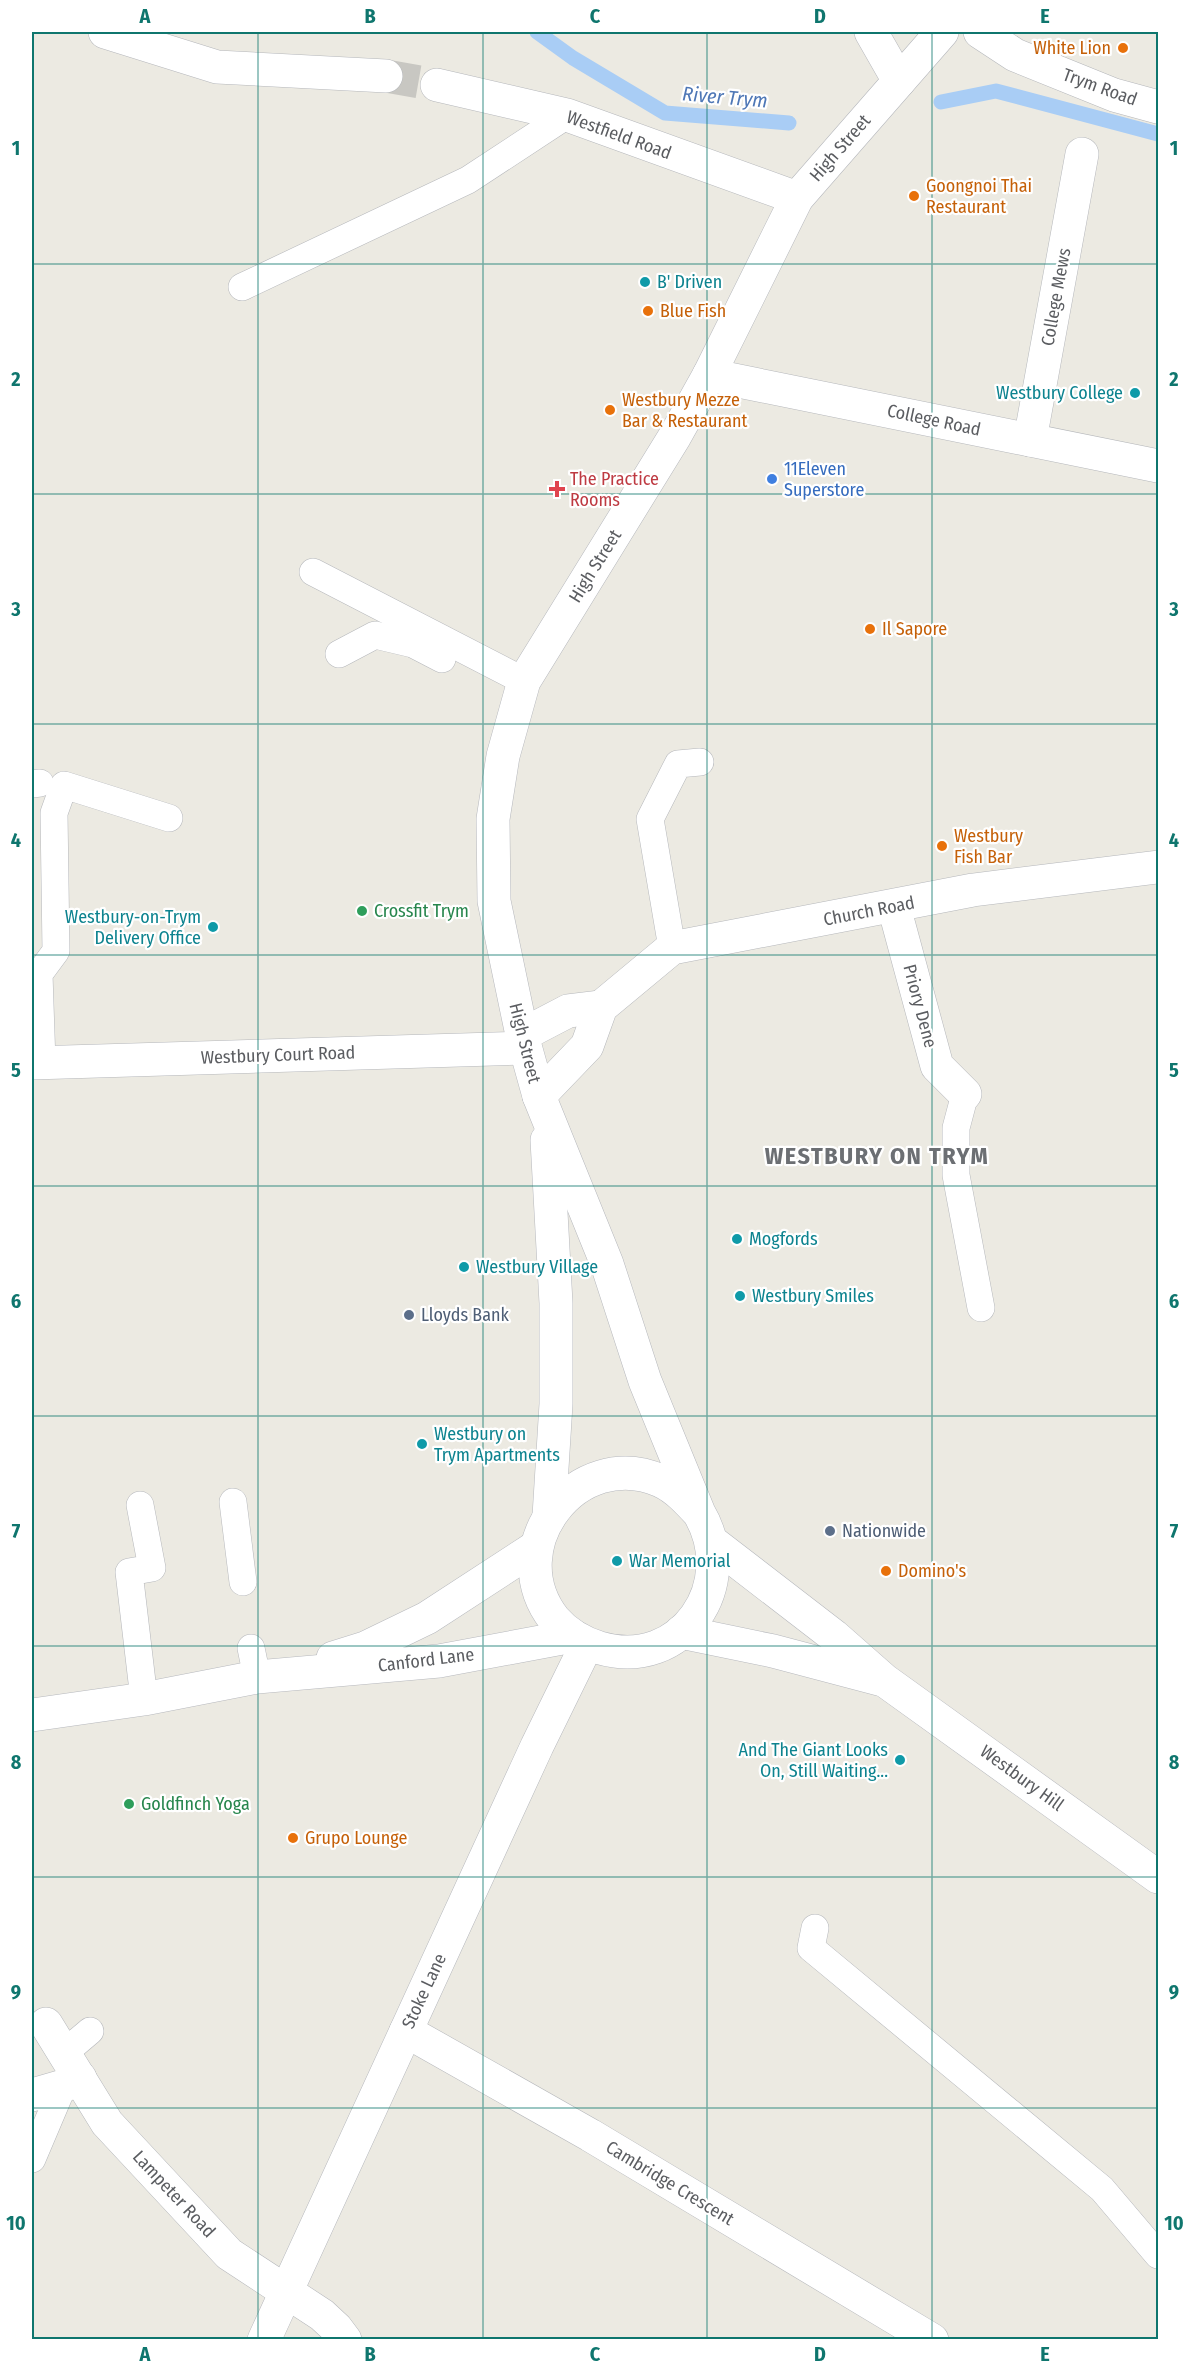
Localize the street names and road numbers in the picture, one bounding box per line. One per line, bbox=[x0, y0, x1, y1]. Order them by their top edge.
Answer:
street label: Trym Road bbox=[1060, 63, 1140, 111]
street label: Westfield Road bbox=[564, 106, 674, 164]
street label: High Street bbox=[805, 110, 875, 186]
street label: College Mews bbox=[1037, 246, 1075, 348]
street label: College Road bbox=[885, 399, 983, 441]
street label: High Street bbox=[564, 525, 626, 607]
street label: Church Road bbox=[822, 891, 916, 931]
street label: Priory Dene bbox=[898, 962, 942, 1050]
street label: High Street bbox=[504, 1001, 546, 1085]
street label: Westbury Court Road bbox=[200, 1041, 356, 1069]
street label: Canford Lane bbox=[377, 1643, 475, 1677]
street label: Westbury Hill bbox=[976, 1740, 1068, 1816]
street label: Stoke Lane bbox=[397, 1950, 451, 2032]
street label: Cambridge Crescent bbox=[602, 2136, 738, 2230]
street label: Lampeter Road bbox=[128, 2146, 220, 2242]

